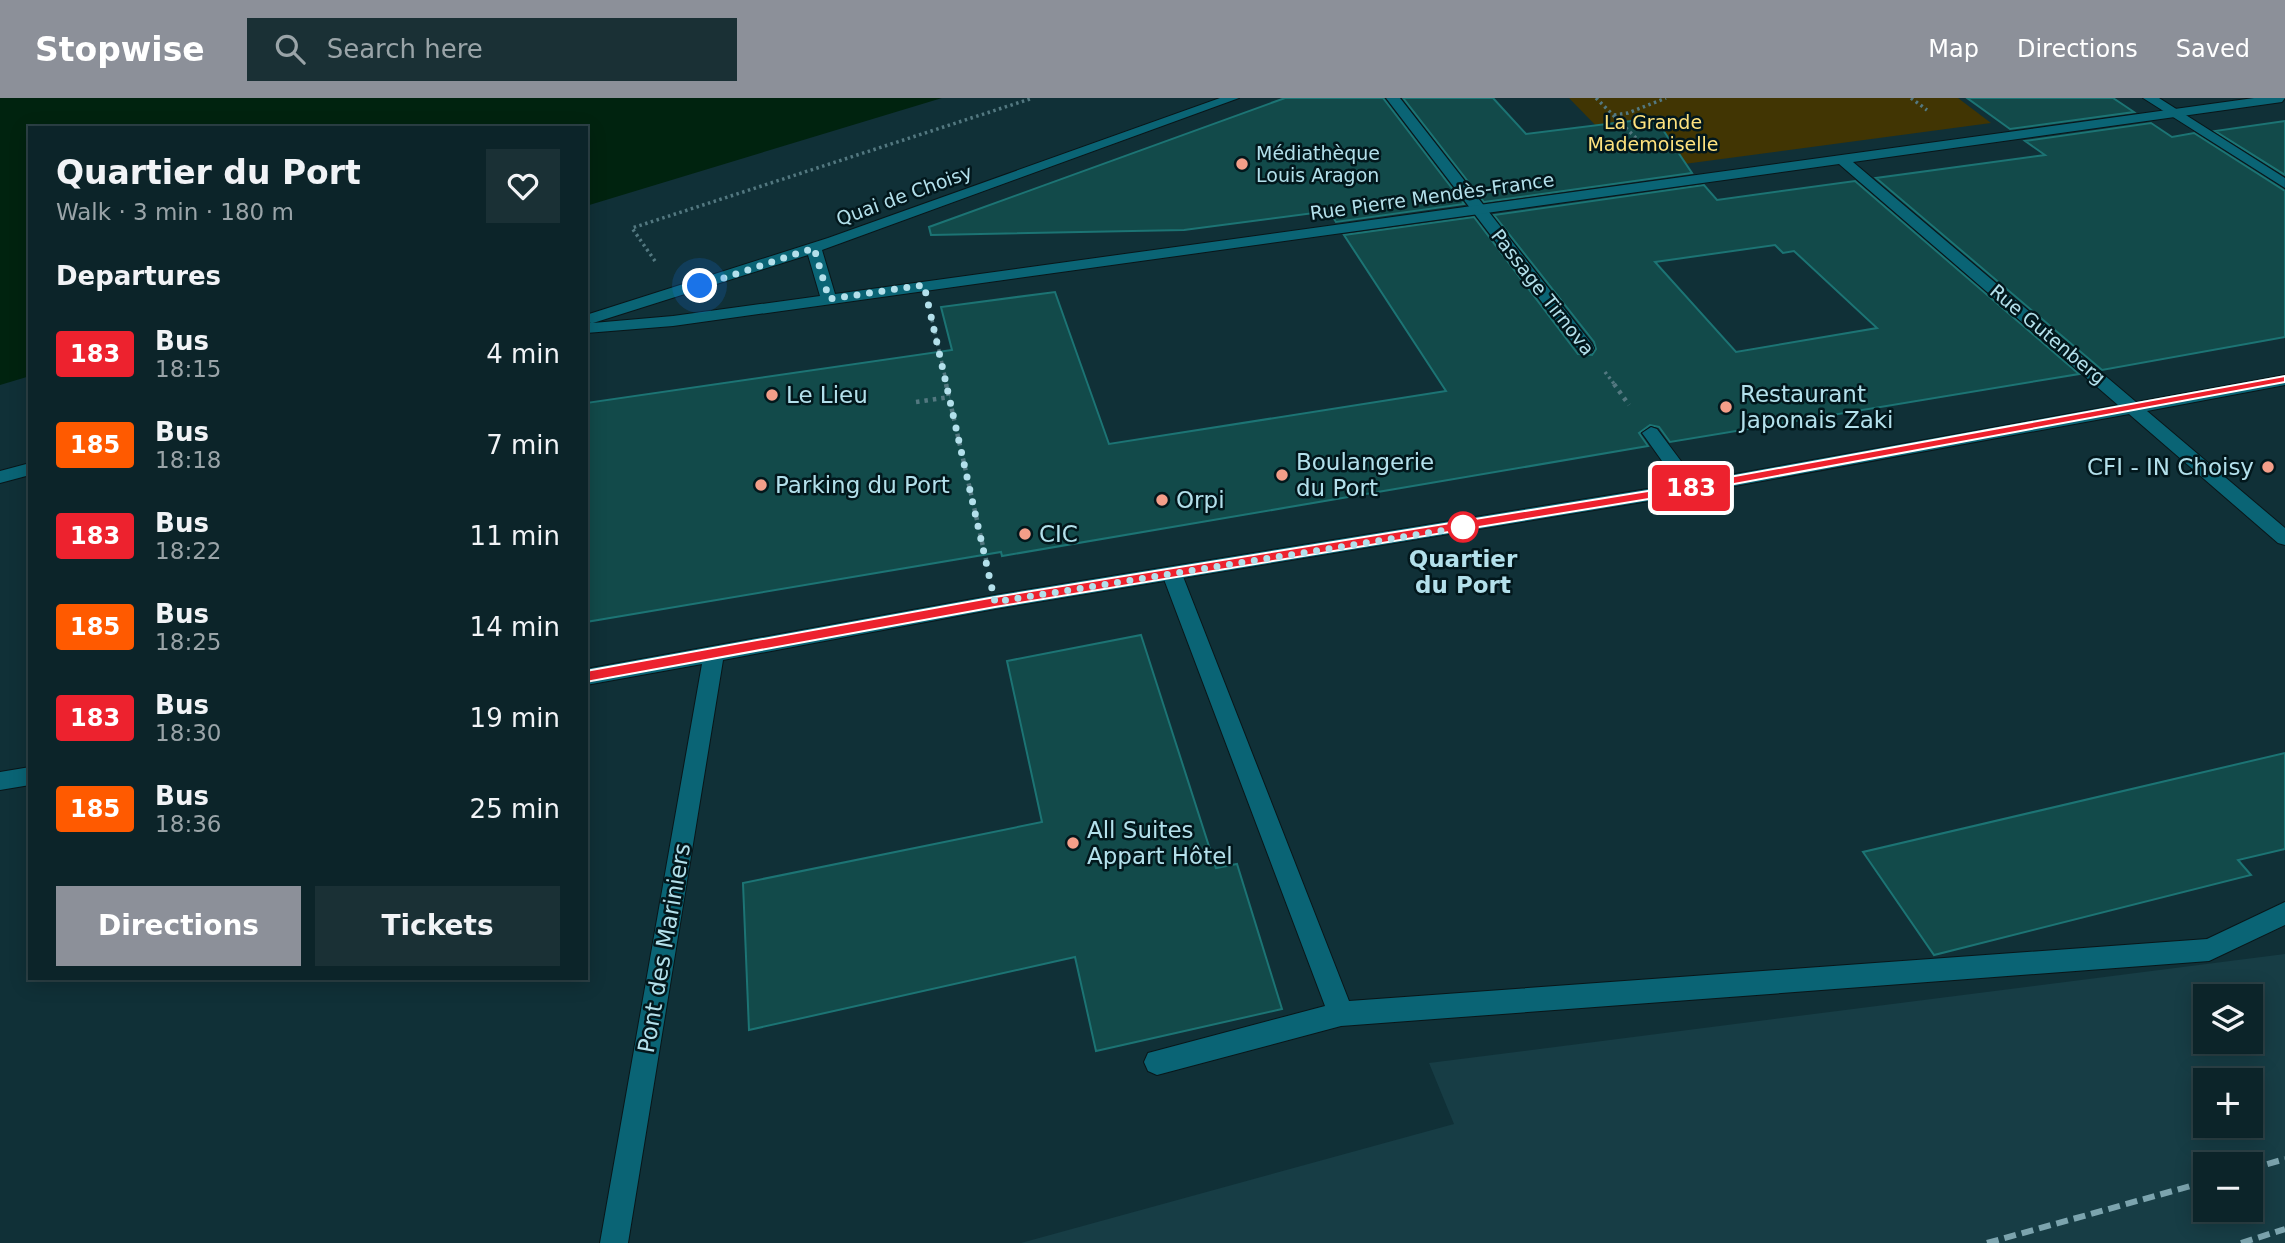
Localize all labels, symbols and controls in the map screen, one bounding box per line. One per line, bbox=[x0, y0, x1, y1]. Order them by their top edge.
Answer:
search box bbox=[247, 18, 737, 81]
text: Stopwise bbox=[35, 30, 205, 69]
icon: search bbox=[271, 30, 309, 68]
text: Search here bbox=[327, 34, 483, 64]
text: Map bbox=[1928, 35, 1979, 63]
text: Directions bbox=[2017, 35, 2138, 63]
text: Saved bbox=[2176, 35, 2250, 63]
park label: La Grande Mademoiselle bbox=[1587, 111, 1719, 155]
place label: Médiathèque Louis Aragon bbox=[1256, 142, 1380, 186]
button: heart bbox=[486, 149, 560, 223]
text: Quartier du Port bbox=[56, 153, 361, 192]
marker: Médiathèque Louis Aragon bbox=[1234, 156, 1250, 172]
street label: Quai de Choisy bbox=[833, 160, 975, 230]
street label: Rue Pierre Mendès-France bbox=[1308, 168, 1556, 224]
text: Walk · 3 min · 180 m bbox=[56, 199, 294, 225]
street label: Passage Tirnova bbox=[1487, 225, 1599, 359]
text: Departures bbox=[56, 261, 221, 291]
your location bbox=[682, 268, 717, 303]
street label: Rue Gutenberg bbox=[1986, 279, 2110, 389]
text: Bus bbox=[155, 326, 209, 356]
text: 4 min bbox=[486, 339, 560, 369]
text: 183 bbox=[70, 340, 120, 368]
text: 18:15 bbox=[155, 356, 221, 382]
place label: Restaurant Japonais Zaki bbox=[1738, 381, 1893, 433]
place label: Le Lieu bbox=[786, 382, 868, 408]
marker: Le Lieu bbox=[764, 387, 780, 403]
marker: Restaurant Japonais Zaki bbox=[1718, 399, 1734, 415]
text: Bus bbox=[155, 417, 209, 447]
text: 7 min bbox=[486, 430, 560, 460]
text: 185 bbox=[70, 431, 120, 459]
text: 18:18 bbox=[155, 447, 221, 473]
place label: Boulangerie du Port bbox=[1296, 449, 1434, 501]
place label: CFI - IN Choisy bbox=[2087, 454, 2254, 480]
marker: CFI - IN Choisy bbox=[2260, 459, 2276, 475]
line badge: 183 bbox=[1651, 465, 1731, 511]
marker: Boulangerie du Port bbox=[1274, 467, 1290, 483]
place label: Parking du Port bbox=[775, 472, 950, 498]
text: 183 bbox=[1666, 474, 1716, 502]
marker: Parking du Port bbox=[753, 477, 769, 493]
place label: Orpi bbox=[1176, 487, 1225, 513]
marker: Orpi bbox=[1154, 492, 1170, 508]
text: Bus bbox=[155, 508, 209, 538]
marker: Quartier du Port bbox=[1448, 512, 1478, 542]
text: 11 min bbox=[470, 521, 560, 551]
place label: CIC bbox=[1039, 521, 1078, 547]
text: 183 bbox=[70, 522, 120, 550]
marker: CIC bbox=[1017, 526, 1033, 542]
text: 18:22 bbox=[155, 538, 221, 564]
place label: Quartier du Port bbox=[1409, 546, 1518, 598]
text: Bus bbox=[155, 599, 209, 629]
text: 14 min bbox=[470, 612, 560, 642]
text: 185 bbox=[70, 613, 120, 641]
text: 18:25 bbox=[155, 629, 221, 655]
text: Bus bbox=[155, 690, 209, 720]
text: 19 min bbox=[470, 703, 560, 733]
text: 183 bbox=[70, 704, 120, 732]
text: 18:30 bbox=[155, 720, 221, 746]
text: Bus bbox=[155, 781, 209, 811]
text: 25 min bbox=[470, 794, 560, 824]
text: 185 bbox=[70, 795, 120, 823]
text: 18:36 bbox=[155, 811, 221, 837]
place label: All Suites Appart Hôtel bbox=[1087, 817, 1233, 869]
marker: All Suites Appart Hôtel bbox=[1065, 835, 1081, 851]
street label: Pont des Mariniers bbox=[633, 841, 695, 1055]
button: Directions bbox=[56, 886, 301, 966]
button: Tickets bbox=[315, 886, 560, 966]
map controls bbox=[2193, 984, 2263, 1222]
button: layers bbox=[2193, 984, 2263, 1054]
button: + bbox=[2193, 1068, 2263, 1138]
button: − bbox=[2193, 1152, 2263, 1222]

